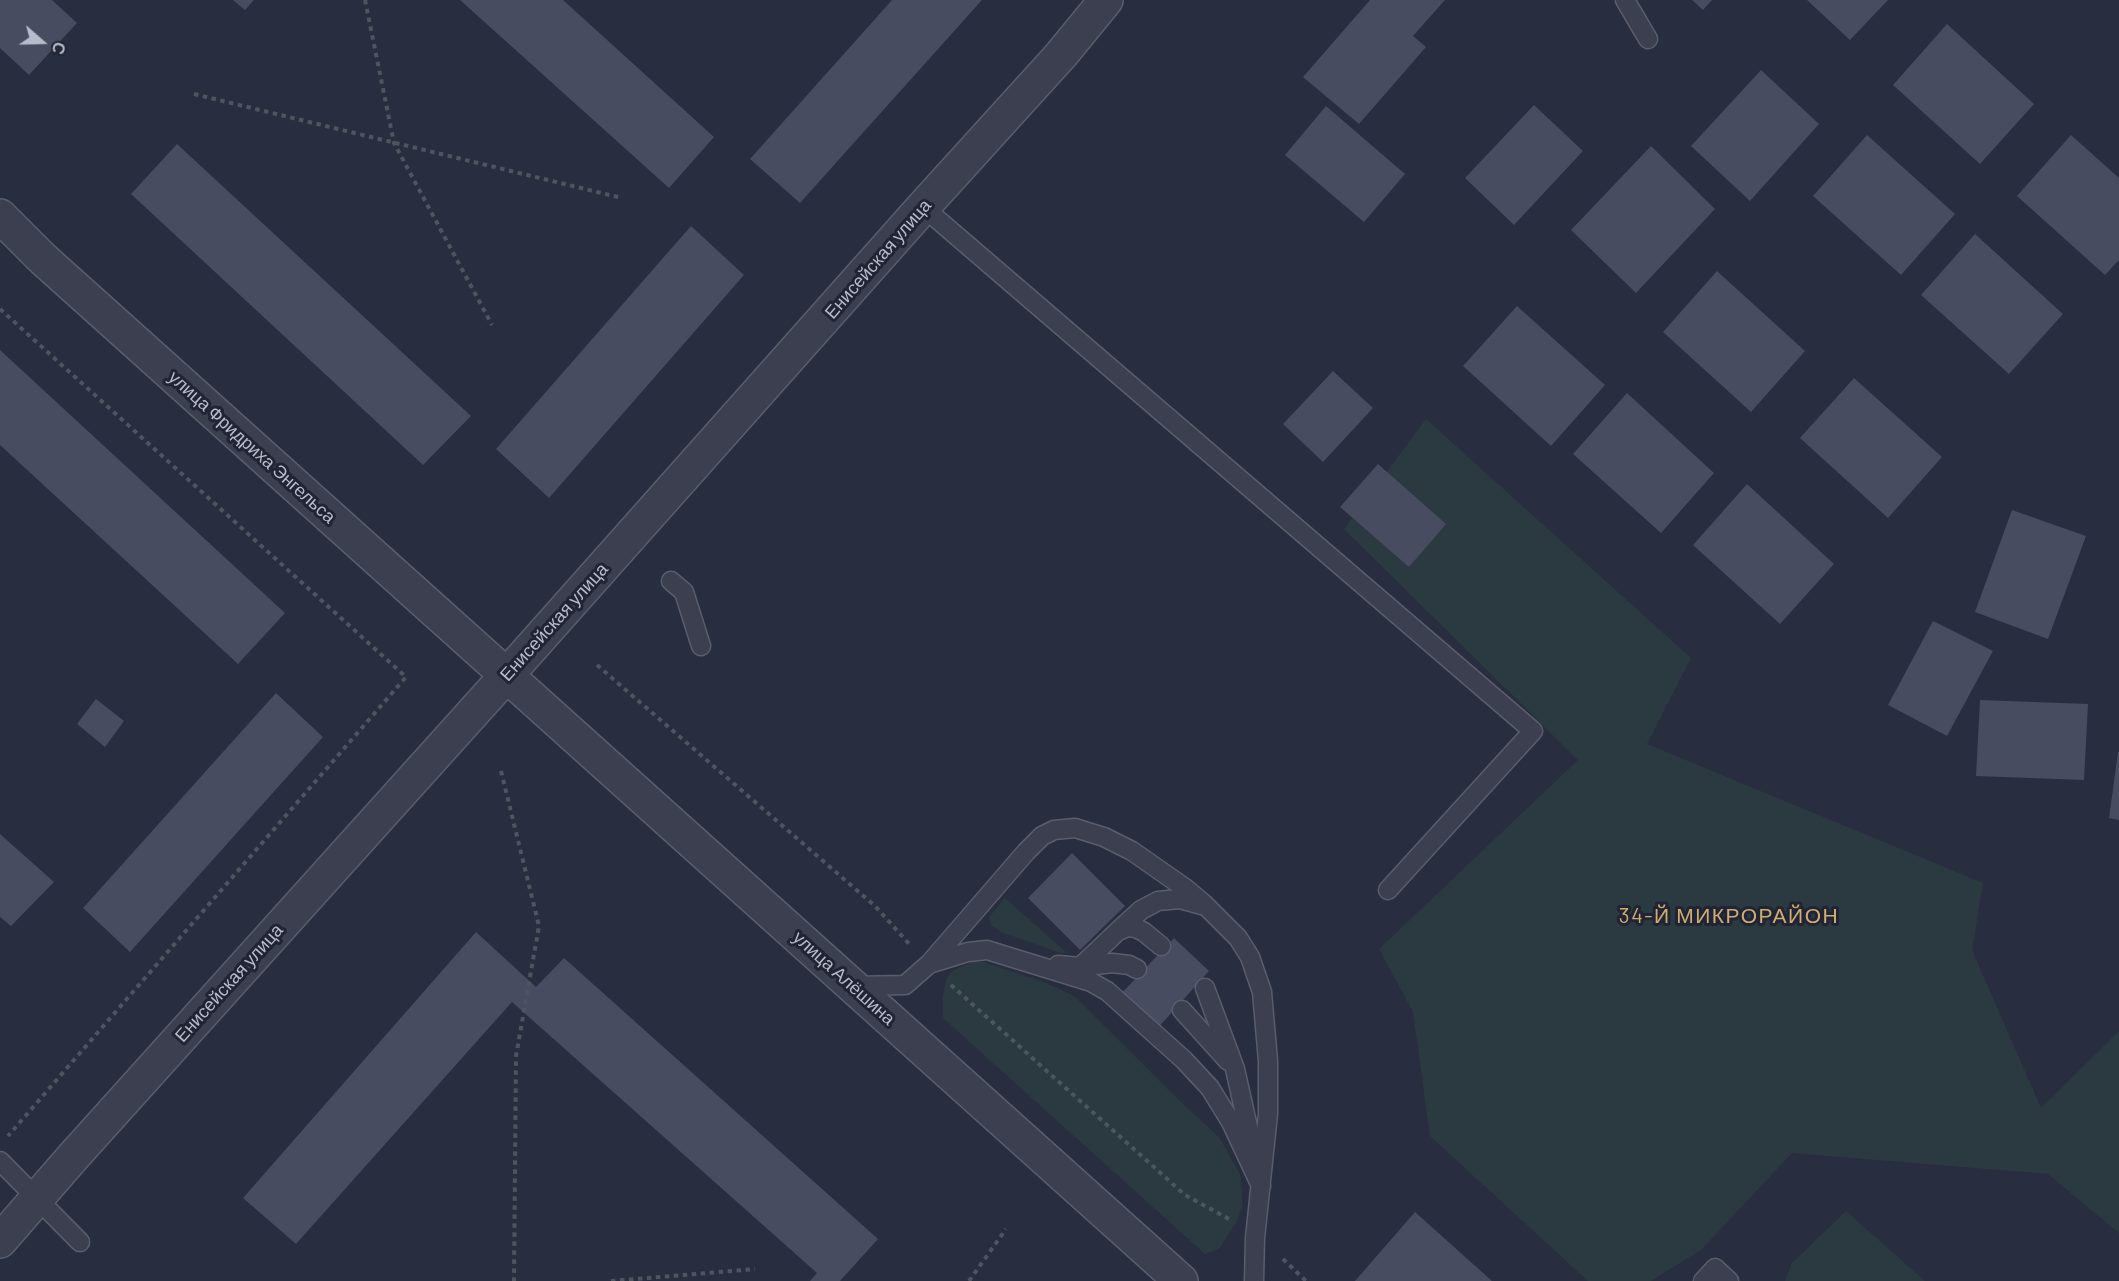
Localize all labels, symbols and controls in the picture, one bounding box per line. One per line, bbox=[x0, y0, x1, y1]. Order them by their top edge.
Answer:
north arrow bbox=[12, 12, 72, 72]
text: С bbox=[48, 40, 70, 57]
street label: Енисейская улица bbox=[820, 195, 936, 323]
street label: улица Фридриха Энгельса bbox=[164, 366, 340, 528]
street label: Енисейская улица bbox=[495, 559, 613, 685]
district label: 34-Й МИКРОРАЙОН bbox=[1619, 903, 1839, 929]
street label: Енисейская улица bbox=[170, 920, 288, 1046]
street label: улица Алёшина bbox=[788, 926, 900, 1030]

